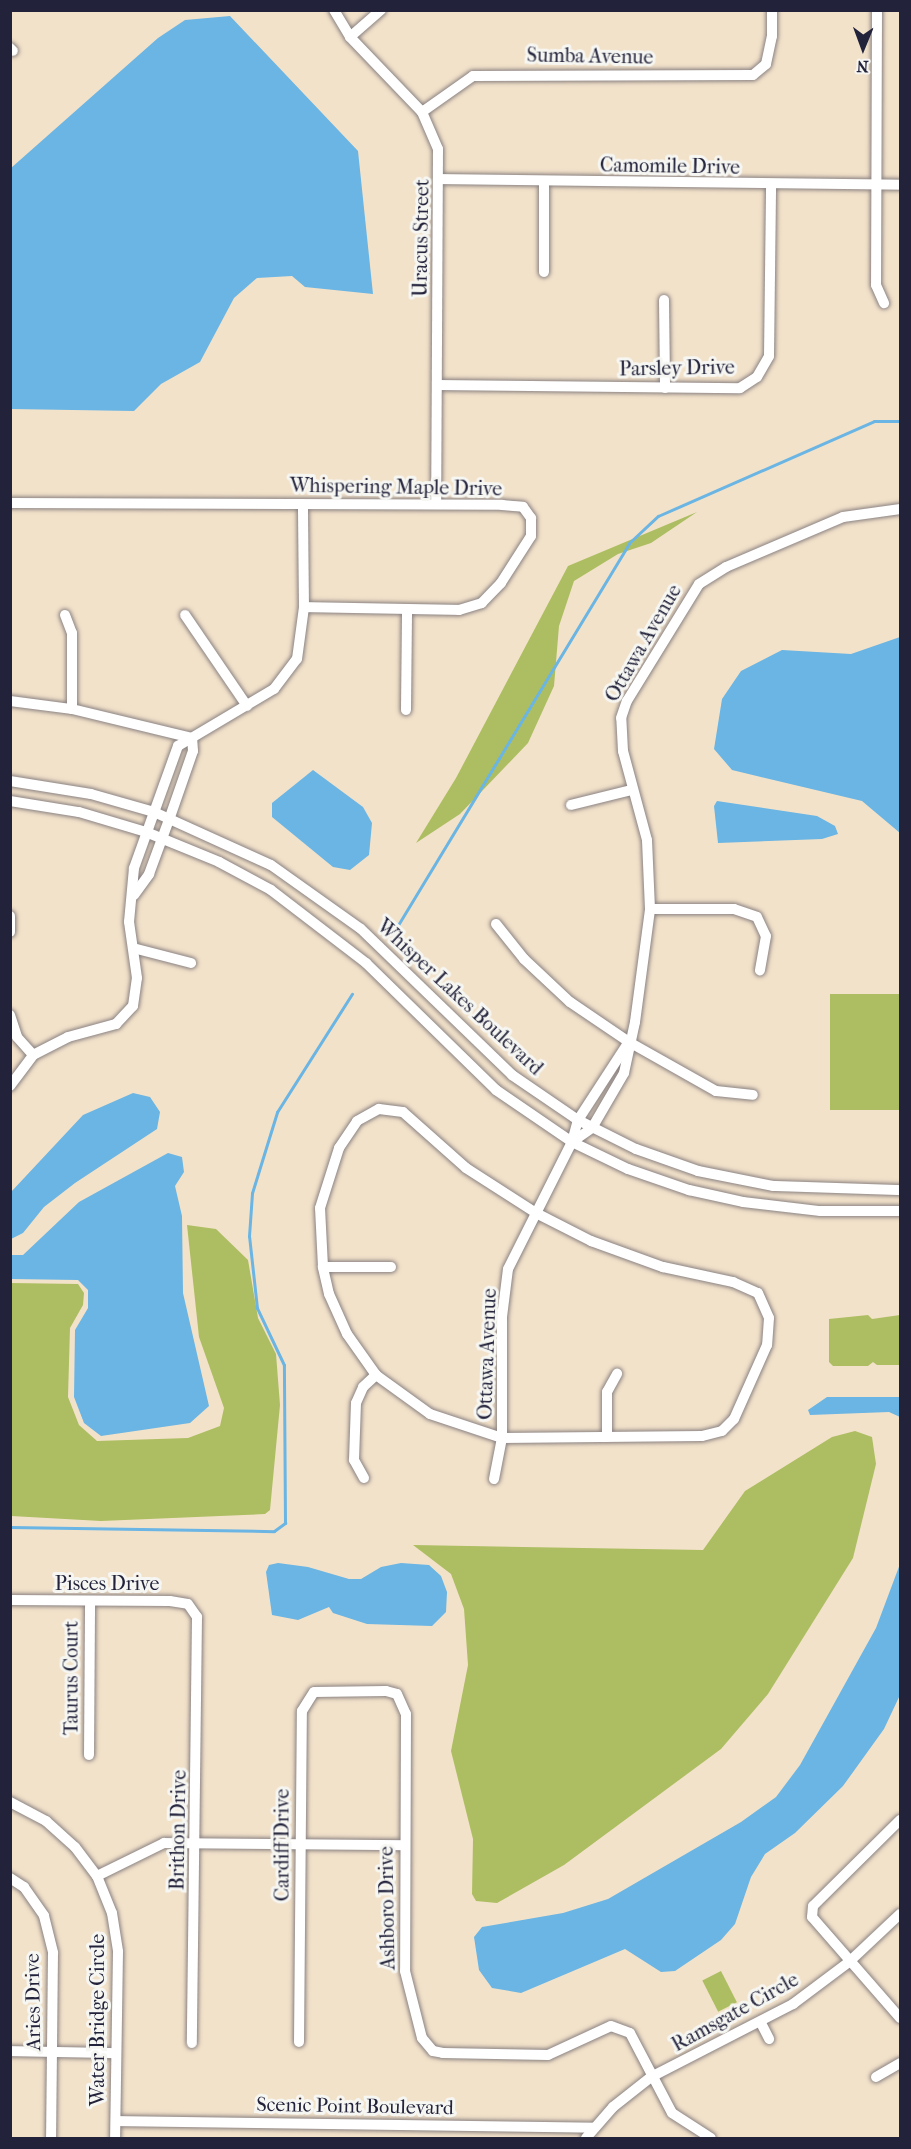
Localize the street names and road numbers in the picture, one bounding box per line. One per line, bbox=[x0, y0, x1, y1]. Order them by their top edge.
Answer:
street label: Sumba Avenue bbox=[526, 43, 654, 69]
street label: Camomile Drive bbox=[600, 153, 740, 179]
street label: Uracus Street bbox=[408, 179, 434, 297]
street label: Parsley Drive bbox=[619, 355, 735, 381]
street label: Whispering Maple Drive bbox=[290, 473, 502, 501]
street label: Ottawa Avenue bbox=[600, 580, 686, 706]
street label: Whisper Lakes Boulevard bbox=[372, 914, 548, 1080]
street label: Ottawa Avenue bbox=[473, 1288, 501, 1420]
street label: Pisces Drive bbox=[55, 1571, 159, 1595]
street label: Taurus Court bbox=[59, 1621, 83, 1735]
street label: Brithon Drive bbox=[165, 1770, 191, 1890]
street label: Cardiff Drive bbox=[270, 1789, 294, 1901]
street label: Ashboro Drive bbox=[374, 1846, 400, 1970]
street label: Water Bridge Circle bbox=[85, 1934, 109, 2106]
street label: Aries Drive bbox=[20, 1953, 46, 2051]
street label: Ramsgate Circle bbox=[668, 1967, 802, 2057]
street label: Scenic Point Boulevard bbox=[256, 2092, 454, 2120]

